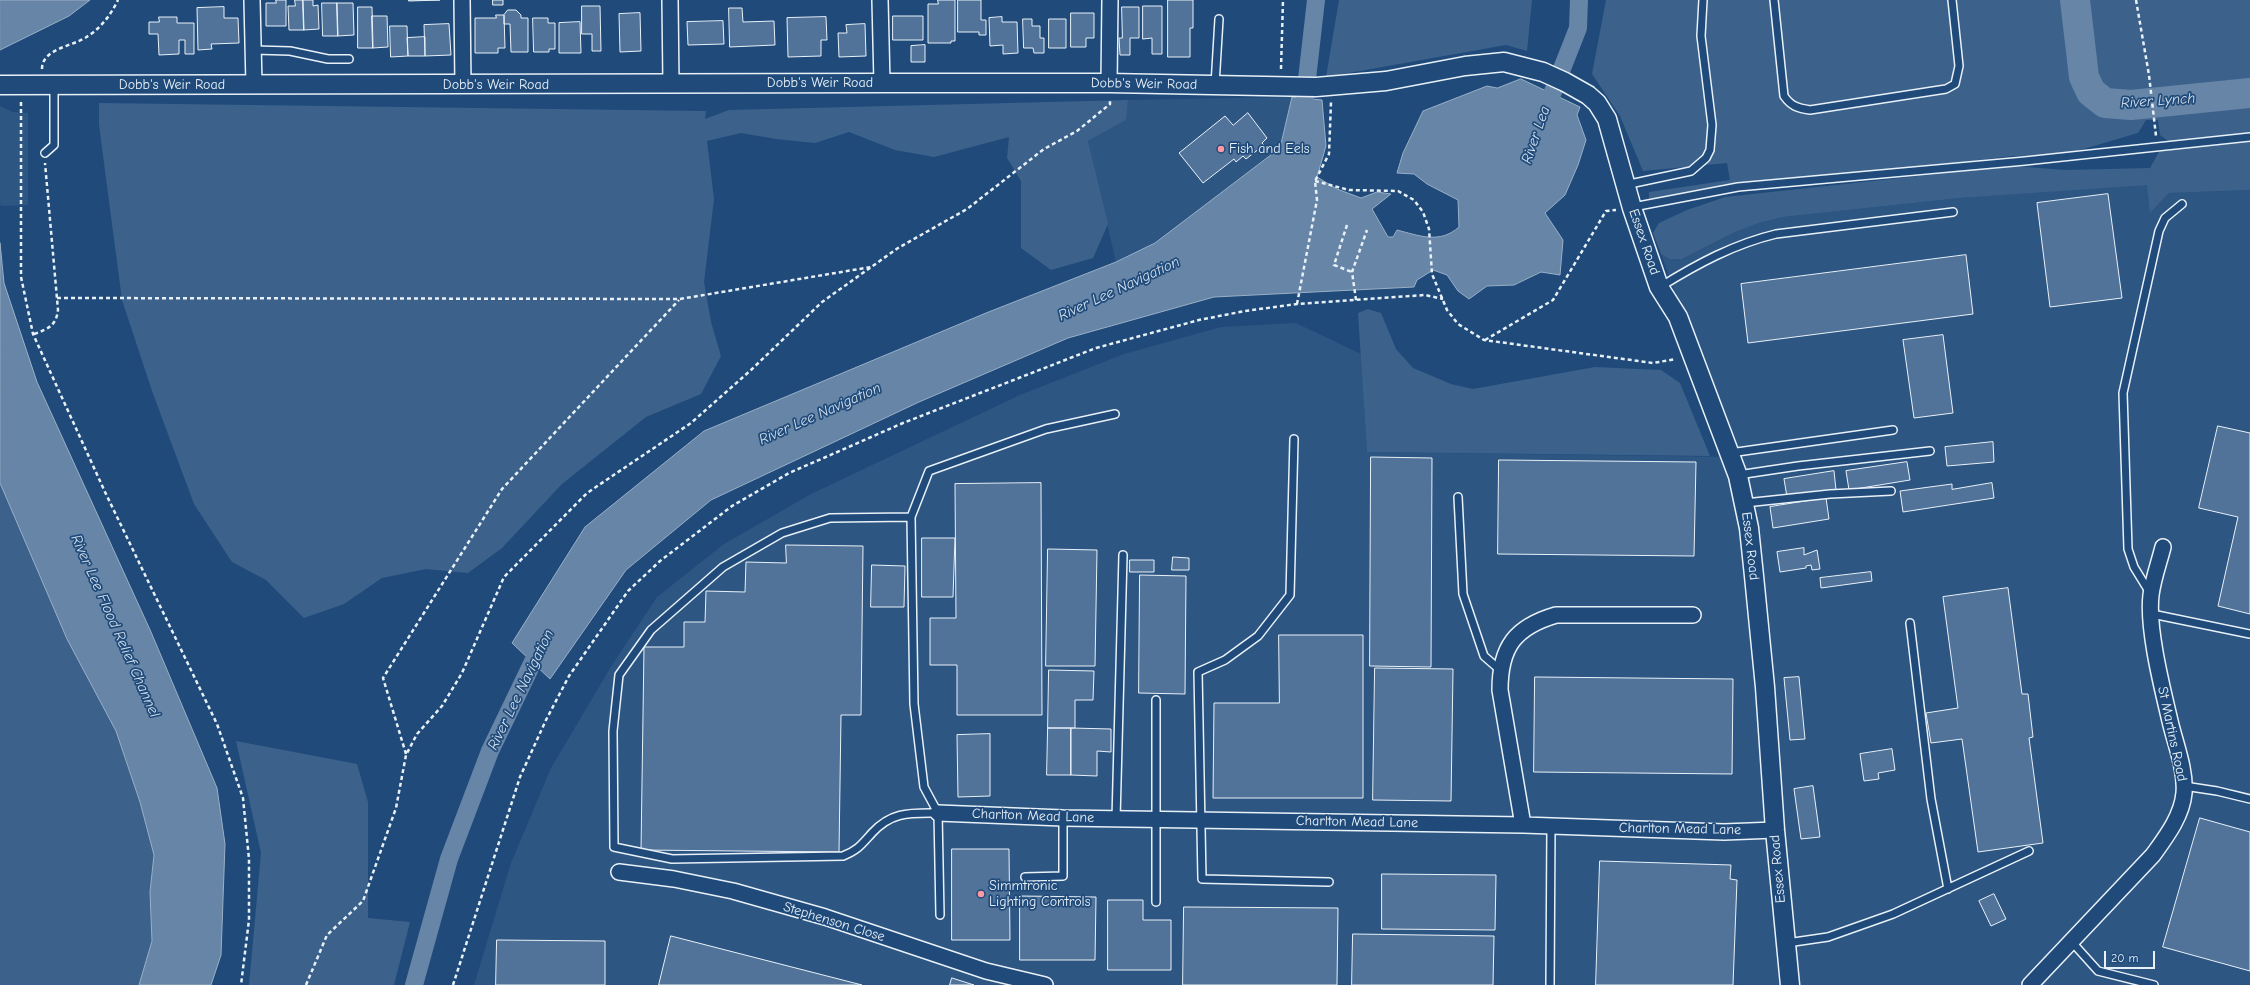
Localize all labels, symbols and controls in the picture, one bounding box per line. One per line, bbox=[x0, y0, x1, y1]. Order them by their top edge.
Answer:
street label: Dobb's Weir Road bbox=[767, 75, 873, 91]
street label: Dobb's Weir Road bbox=[1091, 75, 1197, 93]
street label: Dobb's Weir Road bbox=[119, 77, 225, 93]
street label: Dobb's Weir Road bbox=[443, 77, 549, 93]
water label: River Lynch bbox=[2120, 89, 2196, 113]
water label: River Lea bbox=[1518, 104, 1554, 166]
place label: Fish and Eels bbox=[1229, 141, 1310, 157]
marker: Fish and Eels bbox=[1216, 144, 1226, 154]
street label: Essex Road bbox=[1625, 207, 1663, 277]
water label: River Lee Navigation bbox=[1055, 253, 1183, 325]
water label: River Lee Navigation bbox=[756, 379, 884, 449]
street label: Essex Road bbox=[1737, 511, 1763, 581]
water label: River Lee Flood Relief Channel bbox=[67, 532, 163, 720]
water label: River Lee Navigation bbox=[484, 627, 558, 753]
street label: St Martins Road bbox=[2154, 685, 2190, 783]
street label: Charlton Mead Lane bbox=[972, 805, 1094, 827]
street label: Charlton Mead Lane bbox=[1296, 813, 1418, 831]
street label: Charlton Mead Lane bbox=[1619, 820, 1741, 838]
street label: Essex Road bbox=[1767, 834, 1789, 904]
place label: Simmtronic Lighting Controls bbox=[989, 878, 1090, 910]
marker: Simmtronic Lighting Controls bbox=[976, 889, 986, 899]
street label: Stephenson Close bbox=[781, 899, 887, 945]
scale bar bbox=[2106, 943, 2157, 969]
text: 20 m bbox=[2111, 951, 2139, 965]

